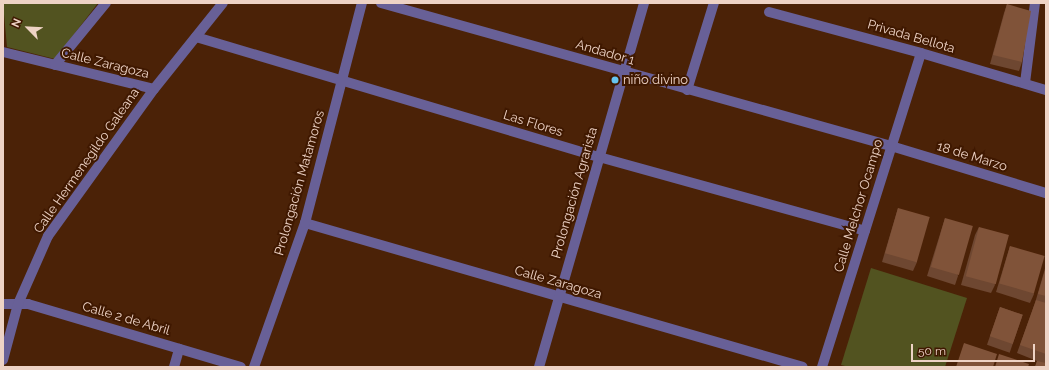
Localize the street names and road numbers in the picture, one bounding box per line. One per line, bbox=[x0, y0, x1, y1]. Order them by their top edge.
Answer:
street label: Privada Bellota bbox=[865, 17, 957, 57]
street label: Andador 1 bbox=[574, 37, 636, 69]
street label: Calle Zaragoza bbox=[59, 46, 151, 82]
street label: Calle Hermenegildo Galeana bbox=[31, 86, 143, 236]
street label: Prolongación Matamoros bbox=[272, 108, 328, 258]
street label: Las Flores bbox=[501, 108, 565, 140]
street label: Prolongación Agrarista bbox=[549, 125, 601, 261]
street label: Calle Melchor Ocampo bbox=[831, 137, 887, 275]
street label: 18 de Marzo bbox=[935, 139, 1009, 175]
street label: Calle Zaragoza bbox=[513, 263, 603, 303]
street label: Calle 2 de Abril bbox=[80, 299, 172, 339]

